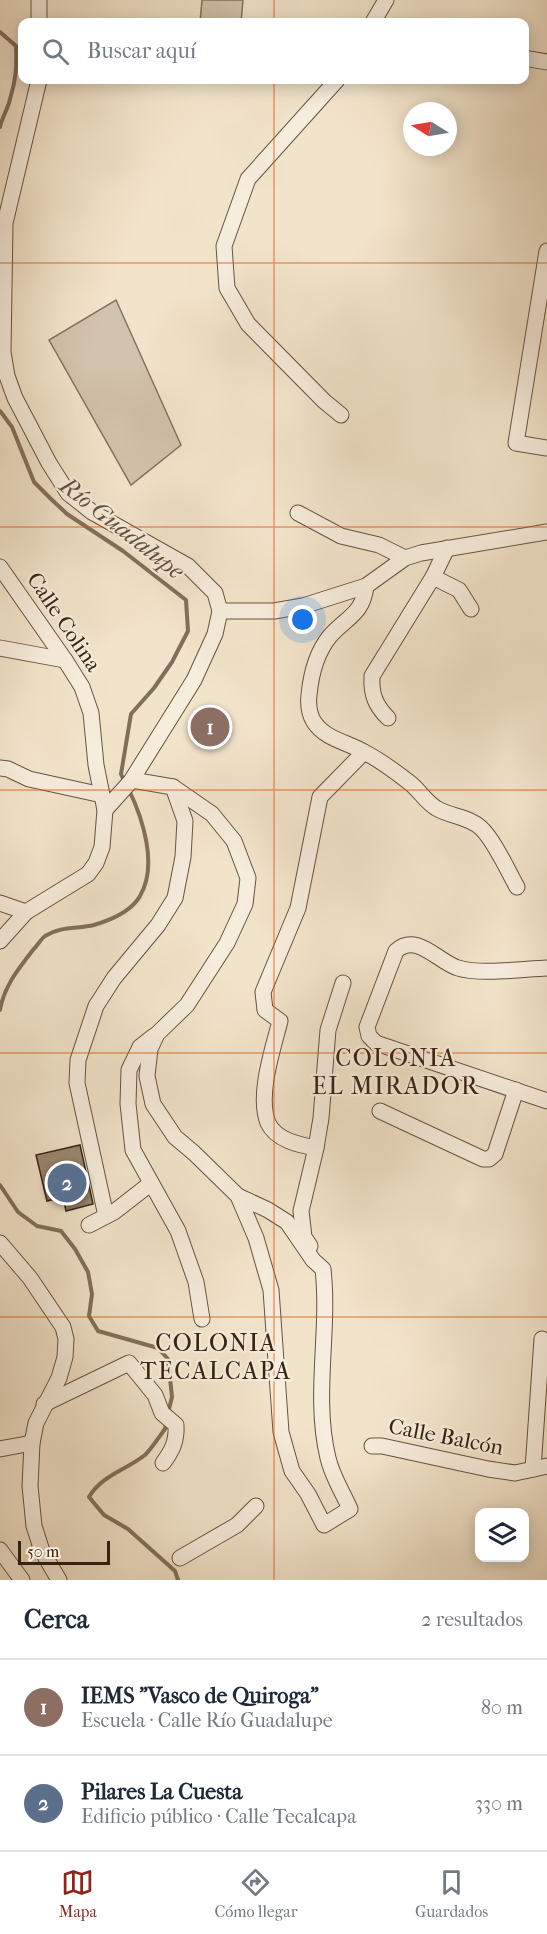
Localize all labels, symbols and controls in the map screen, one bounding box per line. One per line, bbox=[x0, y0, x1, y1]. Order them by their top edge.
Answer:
search box bbox=[18, 18, 529, 84]
icon: search bbox=[39, 35, 72, 68]
text: Buscar aquí bbox=[87, 38, 196, 64]
north arrow bbox=[403, 102, 457, 156]
water label: Río Guadalupe bbox=[53, 470, 190, 586]
street label: Calle Colina bbox=[21, 568, 107, 677]
your location bbox=[288, 605, 317, 634]
pin: 1 bbox=[190, 704, 230, 750]
district label: COLONIA EL MIRADOR bbox=[312, 1044, 480, 1100]
pin: 2 bbox=[48, 1160, 86, 1206]
district label: COLONIA TECALCAPA bbox=[140, 1329, 292, 1385]
street label: Calle Balcón bbox=[386, 1413, 506, 1461]
map controls bbox=[475, 1508, 529, 1562]
button: layers bbox=[475, 1508, 529, 1562]
scale bar bbox=[18, 1538, 110, 1566]
text: 50 m bbox=[27, 1542, 59, 1561]
text: Cerca bbox=[24, 1604, 89, 1635]
text: 2 resultados bbox=[421, 1608, 523, 1631]
text: IEMS "Vasco de Quiroga" bbox=[81, 1683, 319, 1709]
text: 1 bbox=[40, 1696, 47, 1719]
text: 80 m bbox=[481, 1696, 523, 1719]
text: Escuela · Calle Río Guadalupe bbox=[81, 1709, 333, 1732]
text: Pilares La Cuesta bbox=[81, 1779, 242, 1805]
text: 2 bbox=[38, 1792, 49, 1815]
text: 330 m bbox=[475, 1792, 523, 1815]
text: Edificio público · Calle Tecalcapa bbox=[81, 1805, 356, 1828]
tab: Mapa bbox=[59, 1866, 97, 1921]
tab: Cómo llegar bbox=[214, 1866, 297, 1921]
tab: Guardados bbox=[415, 1866, 488, 1921]

